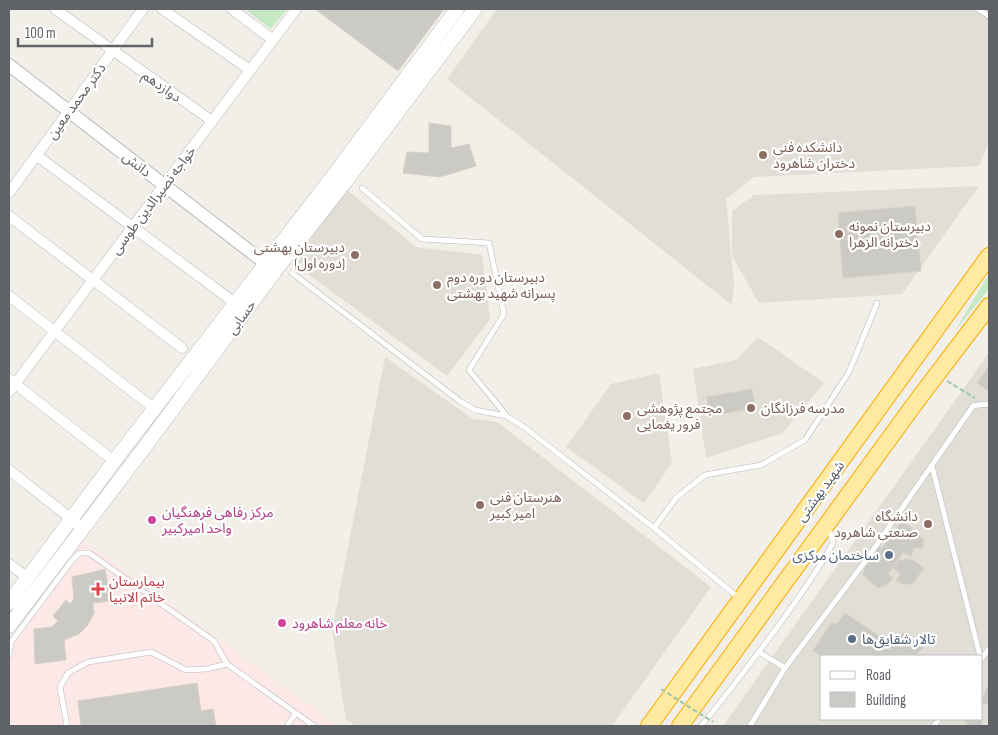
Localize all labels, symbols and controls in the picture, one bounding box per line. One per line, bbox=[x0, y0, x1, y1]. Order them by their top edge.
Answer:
scale bar bbox=[18, 15, 151, 47]
text: 100 m bbox=[25, 24, 56, 43]
street label: دکتر محمد معین bbox=[43, 60, 110, 143]
street label: دوازدهم bbox=[138, 67, 185, 108]
place label: دانشکده فنی دختران شاهرود bbox=[773, 139, 855, 172]
street label: خواجه نصیرالدین طوسی bbox=[107, 143, 200, 258]
street label: دانش bbox=[119, 148, 155, 181]
marker: دانشکده فنی دختران شاهرود bbox=[757, 149, 769, 161]
place label: دبیرستان نمونه دخترانه الزهرا bbox=[849, 218, 931, 251]
marker: دبیرستان نمونه دخترانه الزهرا bbox=[833, 228, 845, 240]
place label: دبیرستان بهشتی (دوره اول) bbox=[254, 239, 345, 272]
marker: دبیرستان بهشتی (دوره اول) bbox=[349, 249, 361, 261]
place label: دبیرستان دوره دوم پسرانه شهید بهشتی bbox=[447, 269, 556, 303]
marker: دبیرستان دوره دوم پسرانه شهید بهشتی bbox=[431, 279, 443, 291]
street label: حسابی bbox=[223, 297, 260, 338]
place label: مجتمع پژوهشی فرور یغمایی bbox=[637, 400, 722, 433]
place label: مدرسه فرزانگان bbox=[761, 400, 845, 417]
marker: مدرسه فرزانگان bbox=[745, 402, 757, 414]
marker: مجتمع پژوهشی فرور یغمایی bbox=[621, 410, 633, 422]
street label: شهید بهشتی bbox=[793, 457, 848, 525]
place label: هنرستان فنی امیر کبیر bbox=[489, 489, 561, 522]
marker: هنرستان فنی امیر کبیر bbox=[474, 499, 486, 511]
place label: مرکز رفاهی فرهنگیان واحد امیرکبیر bbox=[161, 504, 274, 537]
place label: دانشگاه صنعتی شاهرود bbox=[834, 508, 918, 541]
marker: مرکز رفاهی فرهنگیان واحد امیرکبیر bbox=[146, 514, 158, 526]
marker: دانشگاه صنعتی شاهرود bbox=[922, 518, 934, 530]
place label: ساختمان مرکزی bbox=[792, 547, 879, 564]
marker: ساختمان مرکزی bbox=[883, 549, 895, 561]
place label: بیمارستان خاتم الانبیا bbox=[109, 573, 165, 608]
marker: بیمارستان خاتم الانبیا bbox=[91, 582, 105, 596]
place label: خانه معلم شاهرود bbox=[292, 615, 388, 634]
marker: خانه معلم شاهرود bbox=[276, 617, 288, 629]
place label: تالار شقایق‌‌ها bbox=[862, 631, 935, 649]
marker: تالار شقایق‌‌ها bbox=[846, 633, 858, 645]
legend bbox=[820, 655, 983, 720]
text: Road bbox=[866, 666, 891, 685]
text: Building bbox=[866, 691, 906, 710]

